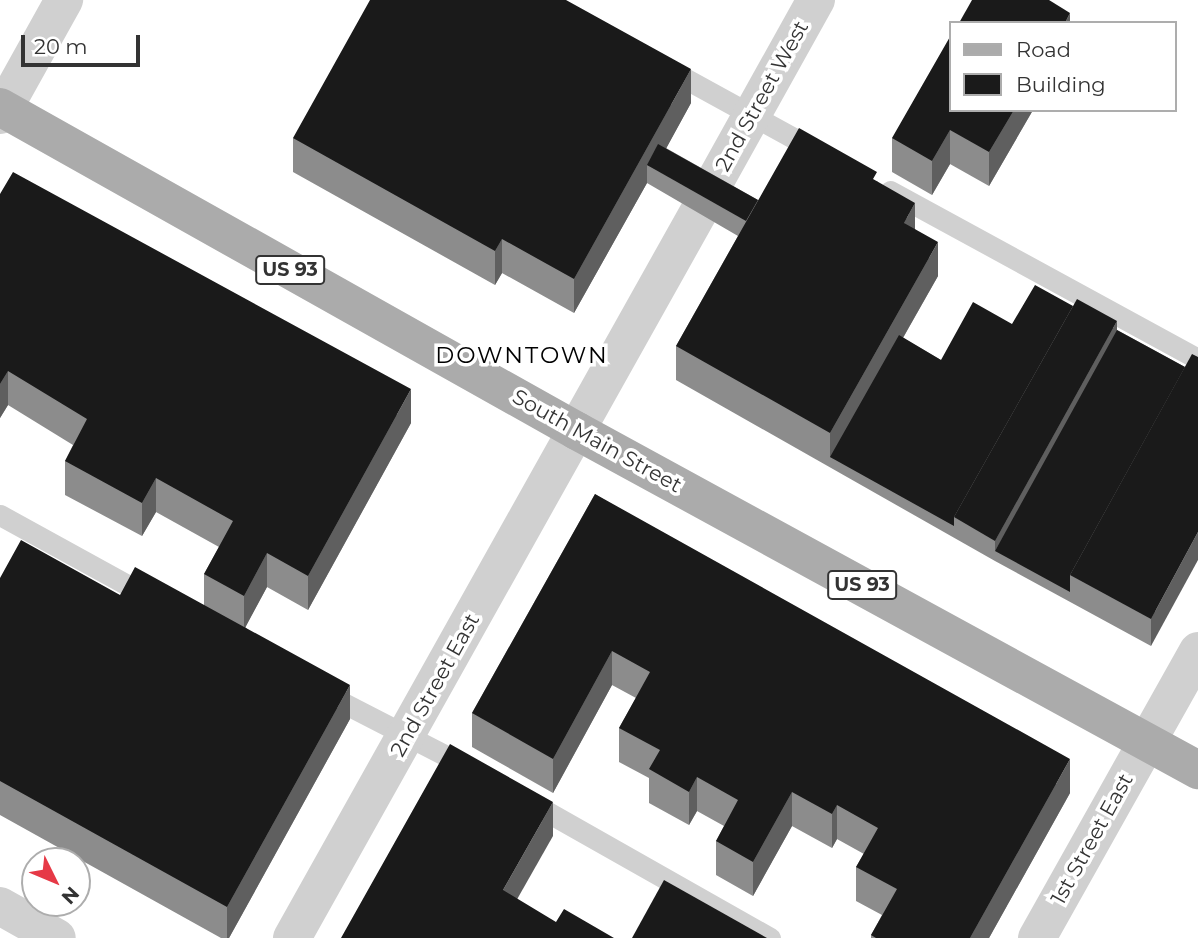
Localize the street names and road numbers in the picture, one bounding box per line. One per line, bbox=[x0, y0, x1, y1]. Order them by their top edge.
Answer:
street label: 2nd Street West bbox=[710, 16, 814, 176]
road number: US 93 bbox=[255, 254, 325, 286]
street label: South Main Street bbox=[508, 384, 686, 498]
road number: US 93 bbox=[827, 570, 897, 600]
street label: 2nd Street East bbox=[385, 609, 485, 761]
street label: 1st Street East bbox=[1046, 769, 1138, 909]

